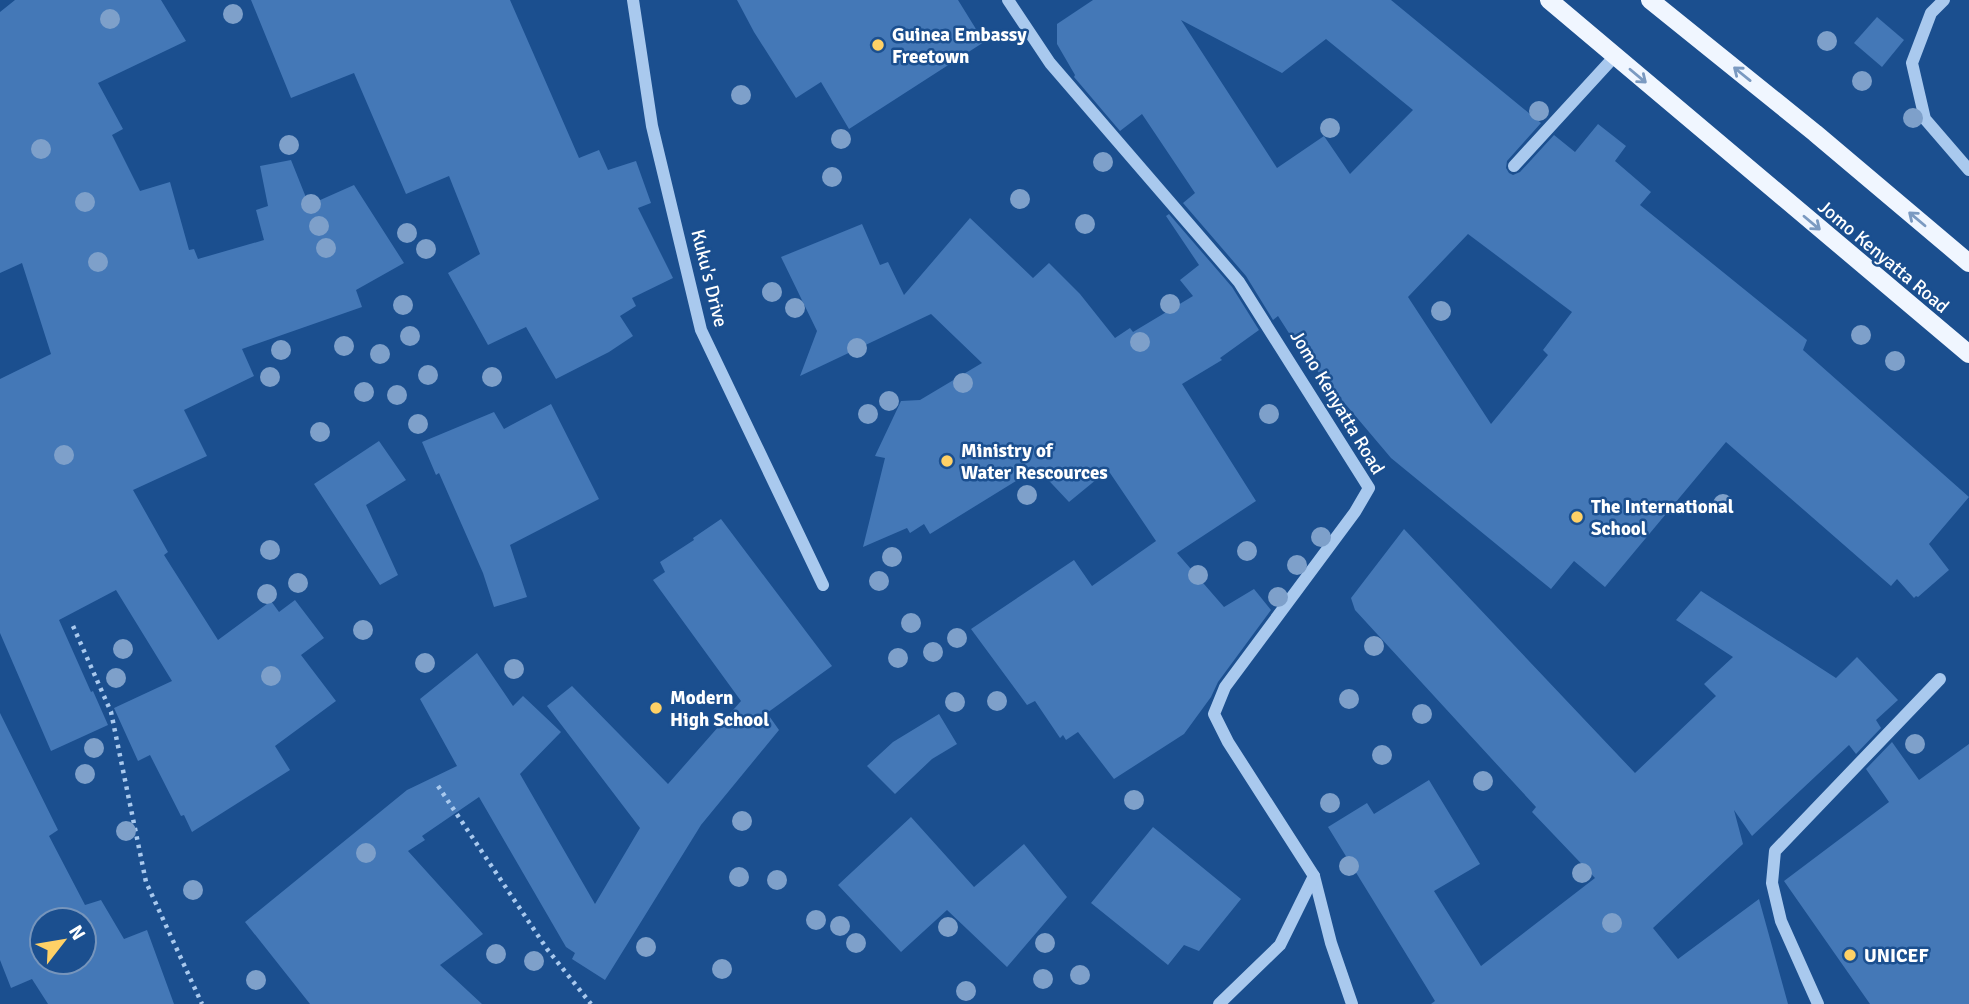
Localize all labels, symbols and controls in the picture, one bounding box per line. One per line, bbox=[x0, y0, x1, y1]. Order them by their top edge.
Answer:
place label: Guinea Embassy Freetown bbox=[892, 23, 1027, 69]
marker: Guinea Embassy Freetown bbox=[870, 37, 886, 53]
one-way arrow bbox=[1733, 66, 1751, 82]
one-way arrow bbox=[1629, 68, 1647, 84]
street label: Jomo Kenyatta Road bbox=[1813, 195, 1954, 319]
one-way arrow bbox=[1908, 211, 1926, 227]
one-way arrow bbox=[1802, 215, 1820, 231]
street label: Kuku's Drive bbox=[685, 227, 733, 330]
street label: Jomo Kenyatta Road bbox=[1285, 326, 1390, 479]
place label: Ministry of Water Rescources bbox=[961, 439, 1108, 485]
marker: Ministry of Water Rescources bbox=[939, 453, 955, 469]
place label: The International School bbox=[1591, 495, 1734, 541]
marker: The International School bbox=[1569, 509, 1585, 525]
place label: Modern High School bbox=[670, 686, 769, 732]
marker: Modern High School bbox=[648, 700, 664, 716]
north arrow bbox=[28, 906, 98, 976]
text: N bbox=[63, 921, 90, 945]
place label: UNICEF bbox=[1864, 944, 1929, 968]
marker: UNICEF bbox=[1842, 947, 1858, 963]

